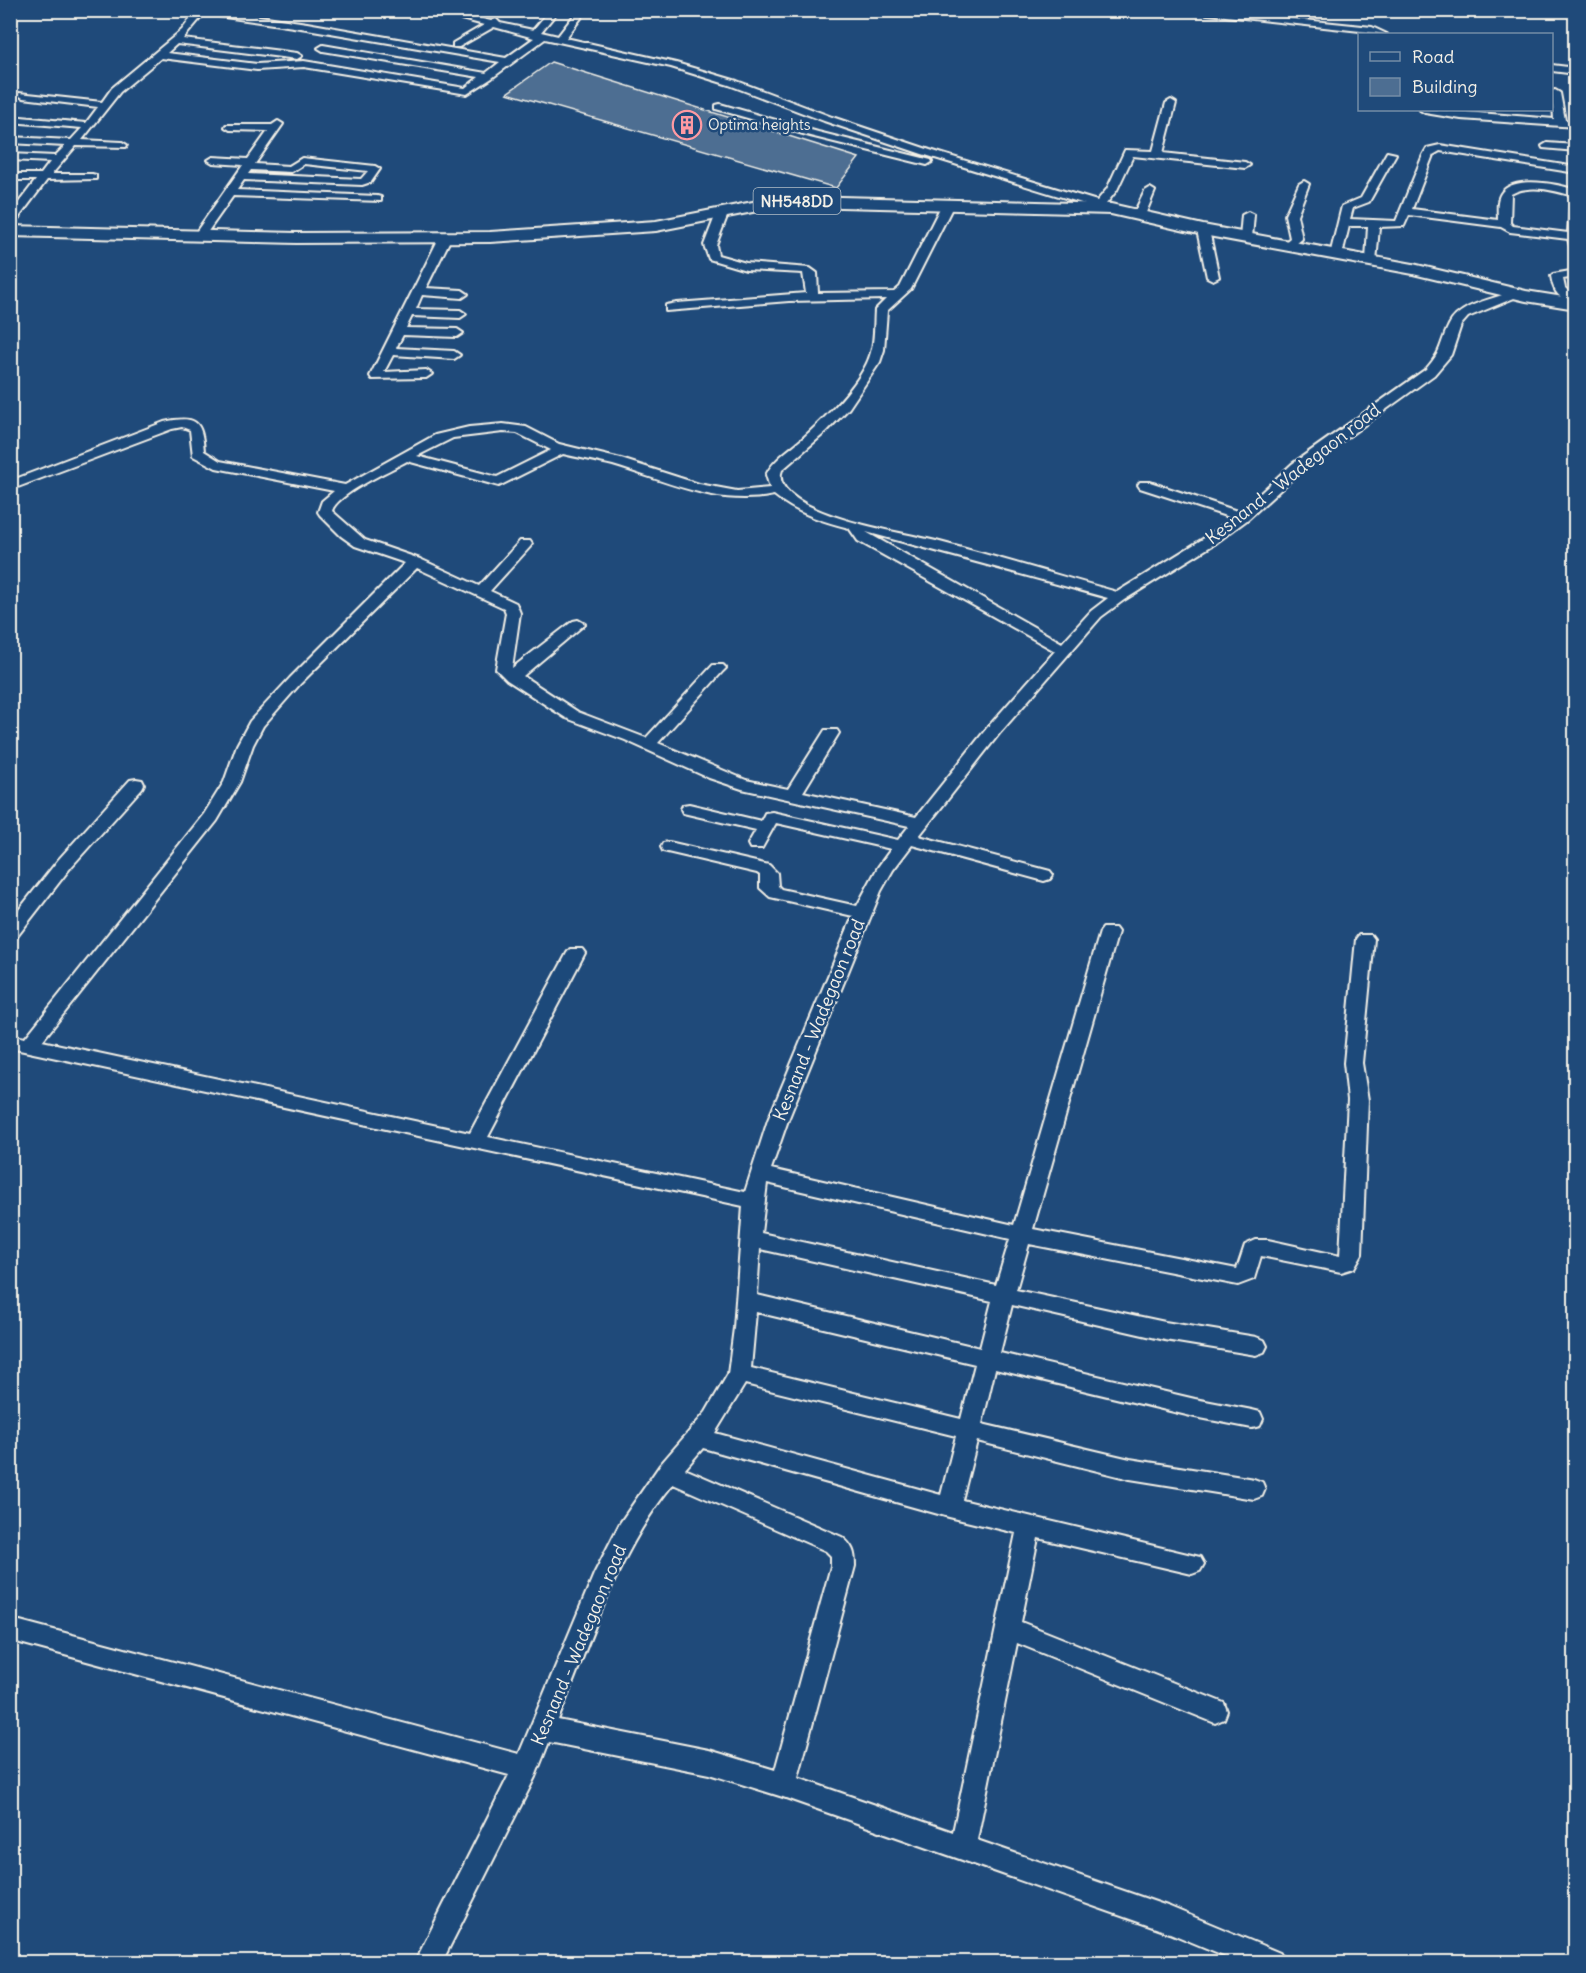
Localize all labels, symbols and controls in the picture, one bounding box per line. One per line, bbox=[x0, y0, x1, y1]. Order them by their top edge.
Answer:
legend bbox=[1358, 33, 1553, 111]
text: Road bbox=[1412, 45, 1455, 68]
text: Building bbox=[1412, 75, 1477, 98]
building icon: Optima heights bbox=[671, 109, 703, 141]
place label: Optima heights bbox=[708, 115, 811, 134]
road number: NH548DD bbox=[754, 188, 840, 214]
street label: Kesnand - Wadegaon road bbox=[1201, 398, 1385, 549]
street label: Kesnand - Wadegaon road bbox=[767, 915, 870, 1124]
street label: Kesnand - Wadegaon road bbox=[526, 1541, 631, 1749]

